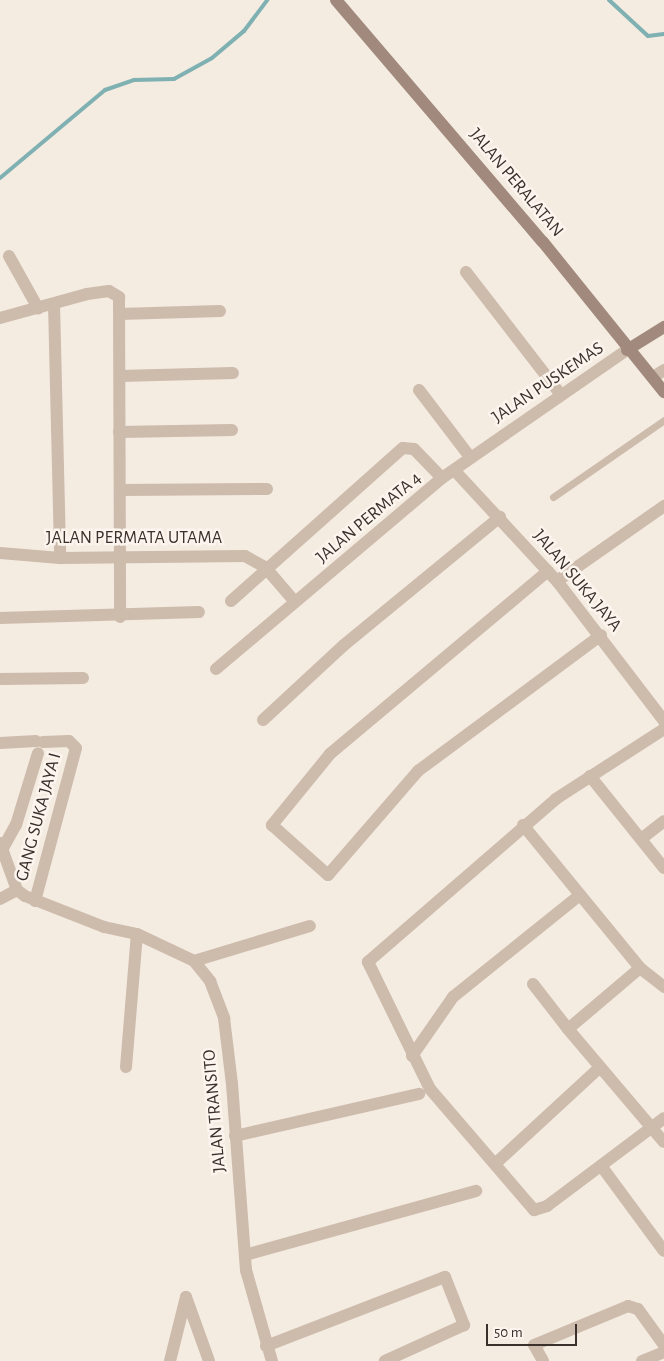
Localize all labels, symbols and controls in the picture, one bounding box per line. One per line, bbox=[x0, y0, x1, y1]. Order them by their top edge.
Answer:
street label: JALAN PERALATAN bbox=[464, 124, 568, 242]
street label: JALAN PUSKEMAS bbox=[488, 338, 608, 428]
street label: JALAN PERMATA 4 bbox=[312, 468, 426, 568]
street label: JALAN SUKA JAYA bbox=[528, 526, 626, 636]
street label: JALAN PERMATA UTAMA bbox=[46, 527, 222, 549]
street label: GANG SUKA JAYA I bbox=[11, 751, 67, 883]
street label: JALAN TRANSITO bbox=[199, 1049, 231, 1173]
scale bar bbox=[489, 1314, 580, 1346]
text: 50 m bbox=[494, 1325, 523, 1340]

